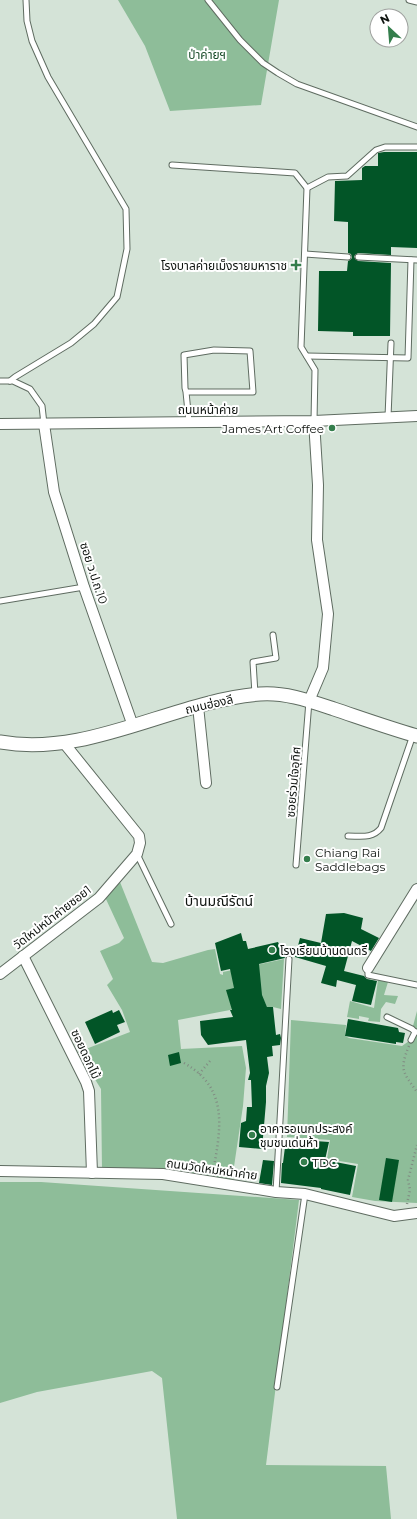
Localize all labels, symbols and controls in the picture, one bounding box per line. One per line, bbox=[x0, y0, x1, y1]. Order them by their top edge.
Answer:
north arrow bbox=[369, 8, 409, 48]
text: N bbox=[378, 11, 392, 27]
park label: ป่าค่ายฯ bbox=[188, 47, 226, 62]
place label: โรงบาลค่ายเม็งรายมหาราช bbox=[161, 258, 287, 273]
marker: โรงบาลค่ายเม็งรายมหาราช bbox=[290, 259, 302, 271]
street label: ถนนหน้าค่าย bbox=[178, 402, 238, 417]
place label: James Art Coffee bbox=[221, 421, 324, 436]
marker: James Art Coffee bbox=[327, 423, 337, 433]
street label: ซอย ว.ป.ถ.10 bbox=[77, 540, 111, 606]
street label: ถนนฮ่องลี bbox=[184, 691, 234, 717]
street label: ซอยร่วมใจอุทิศ bbox=[282, 746, 304, 818]
place label: Chiang Rai Saddlebags bbox=[315, 845, 386, 874]
marker: Chiang Rai Saddlebags bbox=[302, 854, 312, 864]
street label: วัดใหม่หน้าค่ายซอย1 bbox=[10, 882, 94, 952]
district label: บ้านมณีรัตน์ bbox=[185, 892, 253, 910]
place label: โรงเรียนบ้านดนตรี bbox=[280, 943, 367, 958]
marker: โรงเรียนบ้านดนตรี bbox=[267, 945, 277, 955]
street label: ซอยดอกไม้ bbox=[68, 1027, 104, 1081]
place label: อาคารอเนกประสงค์ ชุมชนเด่นห้า bbox=[260, 1121, 353, 1150]
marker: อาคารอเนกประสงค์ ชุมชนเด่นห้า bbox=[247, 1130, 257, 1140]
street label: ถนนวัดใหม่หน้าค่าย bbox=[166, 1155, 258, 1183]
place label: TDC bbox=[312, 1155, 338, 1170]
marker: TDC bbox=[299, 1157, 309, 1167]

